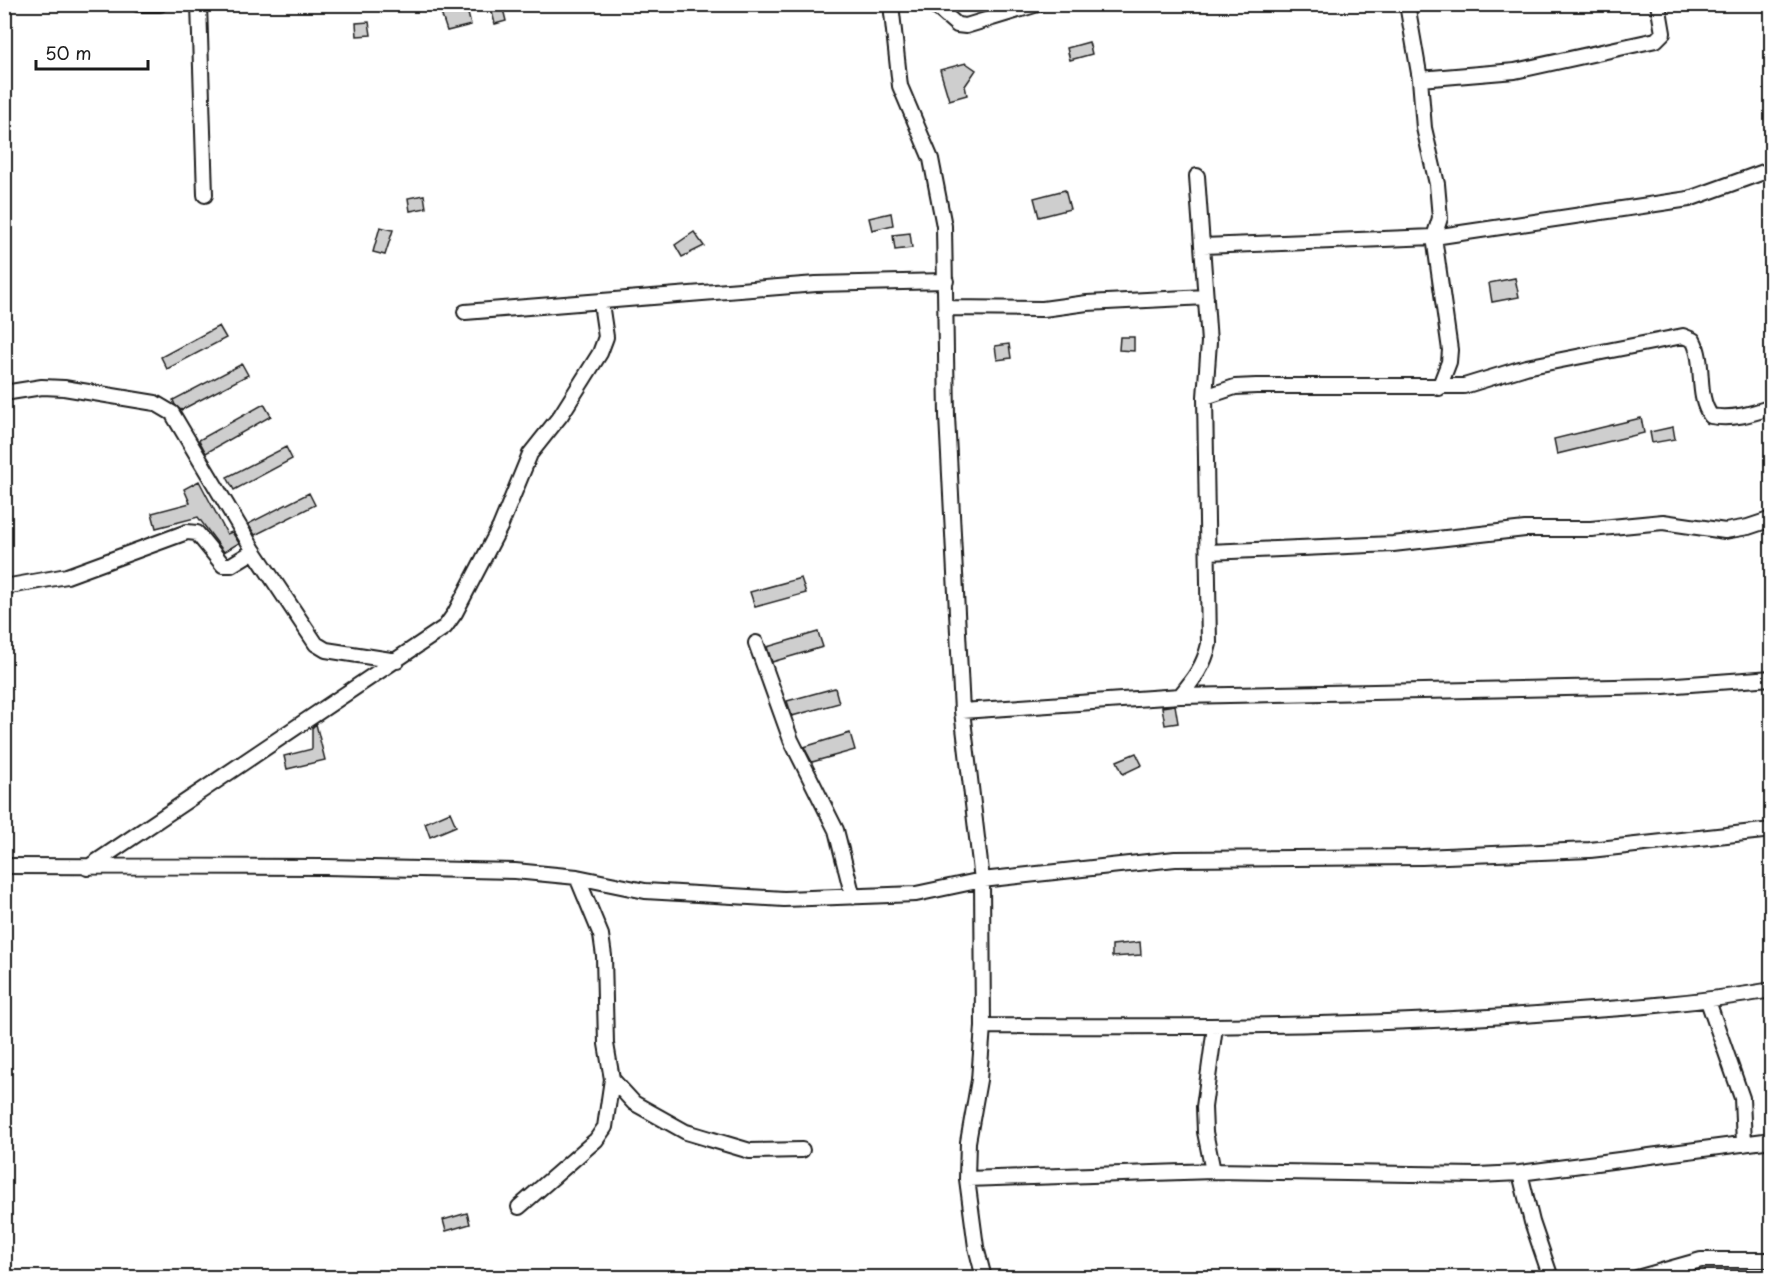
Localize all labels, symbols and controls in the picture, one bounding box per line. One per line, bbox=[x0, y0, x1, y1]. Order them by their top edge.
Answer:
scale bar bbox=[36, 33, 148, 71]
text: 50 m bbox=[45, 39, 92, 66]

